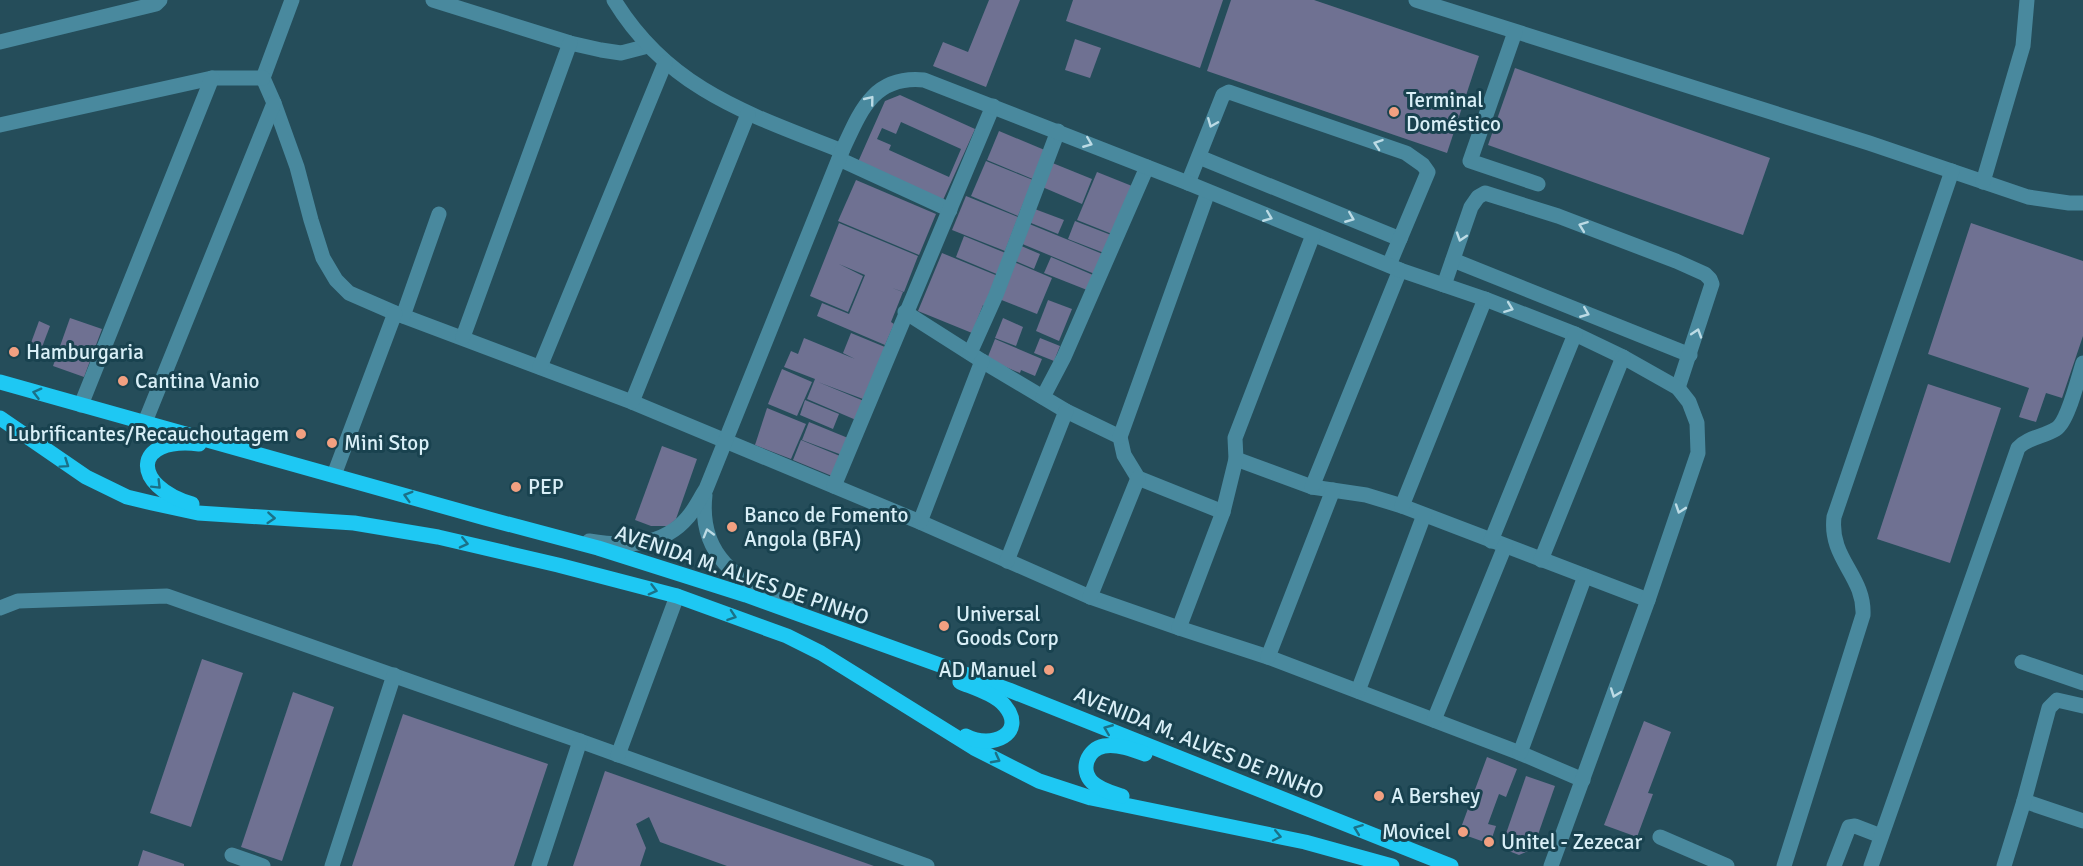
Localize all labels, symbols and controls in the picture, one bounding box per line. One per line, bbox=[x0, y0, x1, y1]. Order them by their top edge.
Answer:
place label: Terminal Doméstico bbox=[1406, 87, 1501, 137]
one-way arrow bbox=[862, 96, 873, 107]
marker: Terminal Doméstico bbox=[1387, 105, 1401, 119]
one-way arrow bbox=[1207, 117, 1219, 128]
one-way arrow bbox=[1081, 136, 1092, 148]
one-way arrow bbox=[1373, 138, 1384, 151]
one-way arrow bbox=[1262, 210, 1273, 222]
one-way arrow bbox=[1344, 211, 1355, 223]
one-way arrow bbox=[1578, 220, 1589, 233]
one-way arrow bbox=[1456, 231, 1468, 241]
one-way arrow bbox=[1503, 301, 1514, 314]
one-way arrow bbox=[1579, 306, 1590, 318]
one-way arrow bbox=[1690, 328, 1702, 339]
place label: Hamburgaria bbox=[26, 339, 144, 365]
marker: Hamburgaria bbox=[7, 345, 21, 359]
place label: Cantina Vanio bbox=[135, 368, 260, 394]
marker: Cantina Vanio bbox=[116, 374, 130, 388]
one-way arrow bbox=[32, 388, 43, 400]
place label: Lubrificantes/Recauchoutagem bbox=[8, 421, 289, 447]
marker: Lubrificantes/Recauchoutagem bbox=[294, 427, 308, 441]
place label: Mini Stop bbox=[344, 430, 429, 456]
marker: Mini Stop bbox=[325, 436, 339, 450]
one-way arrow bbox=[58, 457, 69, 468]
place label: PEP bbox=[528, 474, 564, 500]
one-way arrow bbox=[149, 477, 160, 488]
marker: PEP bbox=[509, 480, 523, 494]
one-way arrow bbox=[403, 491, 413, 504]
place label: Banco de Fomento Angola (BFA) bbox=[744, 502, 908, 552]
one-way arrow bbox=[1674, 503, 1687, 514]
one-way arrow bbox=[266, 511, 275, 524]
street label: AVENIDA M. ALVES DE PINHO bbox=[612, 519, 872, 631]
marker: Banco de Fomento Angola (BFA) bbox=[725, 520, 739, 534]
one-way arrow bbox=[703, 528, 715, 539]
one-way arrow bbox=[459, 536, 469, 549]
one-way arrow bbox=[647, 583, 658, 595]
place label: Universal Goods Corp bbox=[956, 601, 1059, 651]
one-way arrow bbox=[726, 608, 737, 621]
marker: Universal Goods Corp bbox=[937, 619, 951, 633]
place label: AD Manuel bbox=[939, 657, 1037, 683]
marker: AD Manuel bbox=[1042, 663, 1056, 677]
street label: AVENIDA M. ALVES DE PINHO bbox=[1071, 681, 1327, 805]
one-way arrow bbox=[1609, 687, 1622, 698]
one-way arrow bbox=[1103, 724, 1114, 736]
one-way arrow bbox=[990, 752, 1000, 763]
place label: A Bershey bbox=[1391, 783, 1480, 809]
marker: A Bershey bbox=[1372, 789, 1386, 803]
place label: Movicel bbox=[1382, 819, 1451, 845]
one-way arrow bbox=[1353, 823, 1363, 836]
marker: Movicel bbox=[1456, 825, 1470, 839]
one-way arrow bbox=[1272, 829, 1282, 842]
place label: Unitel - Zezecar bbox=[1501, 829, 1642, 855]
marker: Unitel - Zezecar bbox=[1482, 835, 1496, 849]

